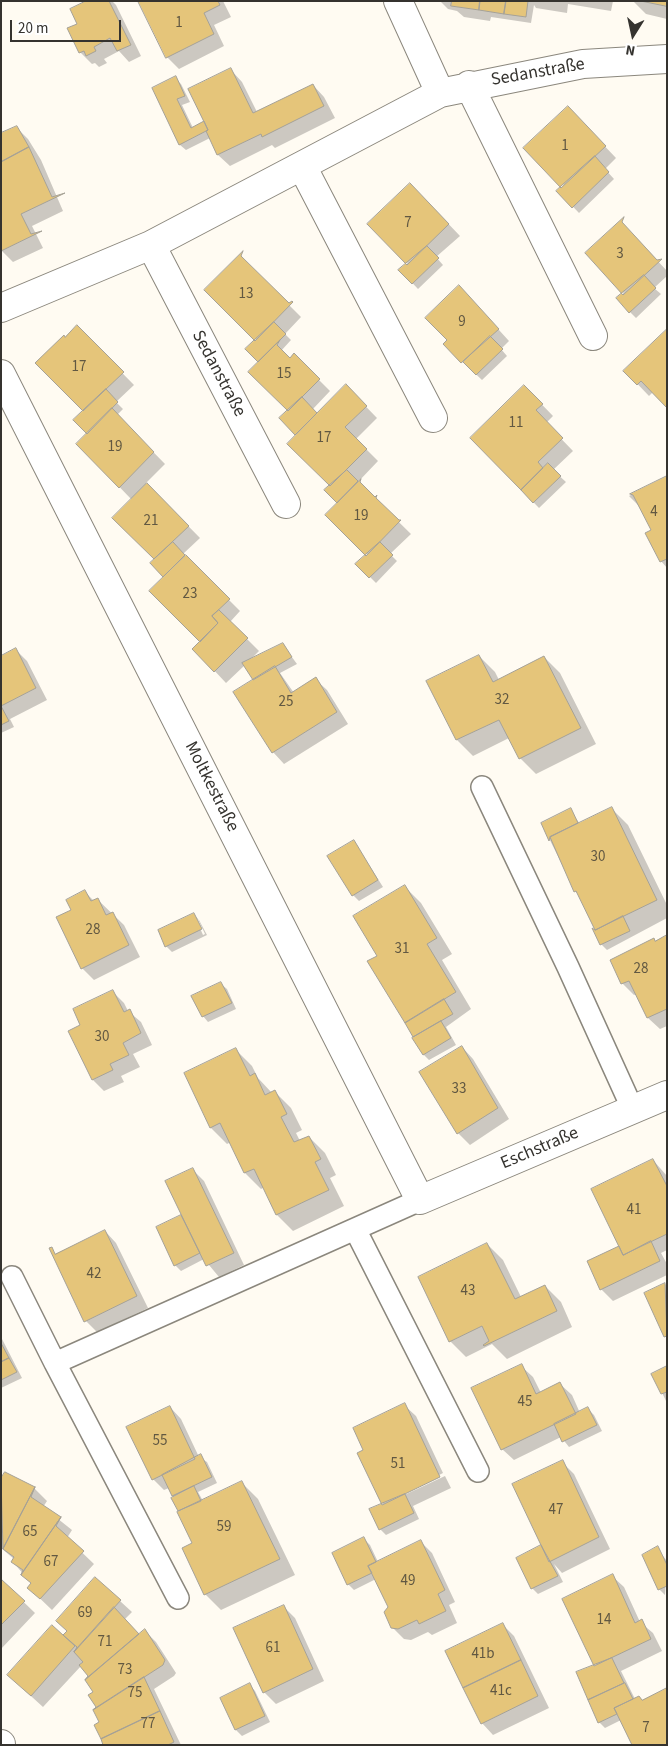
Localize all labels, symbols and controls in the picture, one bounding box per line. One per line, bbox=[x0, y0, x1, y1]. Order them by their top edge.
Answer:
scale bar bbox=[12, 10, 124, 42]
north arrow bbox=[608, 10, 658, 60]
house number: 1 bbox=[175, 15, 183, 33]
text: 20 m bbox=[18, 18, 48, 39]
text: N bbox=[624, 39, 637, 60]
street label: Sedanstraße bbox=[489, 54, 587, 92]
house number: 1 bbox=[561, 138, 569, 156]
house number: 7 bbox=[404, 215, 412, 233]
house number: 3 bbox=[616, 246, 624, 264]
house number: 13 bbox=[239, 286, 253, 304]
house number: 9 bbox=[458, 314, 466, 332]
street label: Sedanstraße bbox=[186, 327, 250, 421]
house number: 17 bbox=[72, 359, 86, 377]
house number: 15 bbox=[277, 366, 291, 384]
house number: 11 bbox=[509, 415, 523, 433]
house number: 17 bbox=[317, 430, 331, 448]
house number: 19 bbox=[108, 439, 122, 457]
house number: 4 bbox=[650, 504, 658, 522]
house number: 19 bbox=[354, 508, 368, 526]
house number: 21 bbox=[144, 513, 158, 531]
house number: 23 bbox=[183, 586, 197, 604]
house number: 32 bbox=[495, 692, 509, 710]
house number: 25 bbox=[279, 694, 293, 712]
street label: Moltkestraße bbox=[179, 738, 243, 836]
house number: 30 bbox=[591, 849, 605, 867]
house number: 28 bbox=[86, 922, 100, 940]
house number: 31 bbox=[395, 941, 409, 959]
house number: 28 bbox=[634, 961, 648, 979]
house number: 30 bbox=[95, 1029, 109, 1047]
house number: 33 bbox=[452, 1081, 466, 1099]
street label: Eschstraße bbox=[498, 1123, 582, 1175]
house number: 41 bbox=[627, 1202, 641, 1220]
house number: 42 bbox=[87, 1266, 101, 1284]
house number: 43 bbox=[461, 1283, 475, 1301]
house number: 45 bbox=[518, 1394, 532, 1412]
house number: 55 bbox=[153, 1433, 167, 1451]
house number: 51 bbox=[391, 1456, 405, 1474]
house number: 47 bbox=[549, 1502, 563, 1520]
house number: 59 bbox=[217, 1519, 231, 1537]
house number: 65 bbox=[23, 1524, 37, 1542]
house number: 67 bbox=[44, 1554, 58, 1572]
house number: 49 bbox=[401, 1573, 415, 1591]
house number: 69 bbox=[78, 1605, 92, 1623]
house number: 14 bbox=[597, 1612, 611, 1630]
house number: 71 bbox=[98, 1634, 112, 1652]
house number: 61 bbox=[266, 1640, 280, 1658]
house number: 41b bbox=[471, 1646, 495, 1664]
house number: 73 bbox=[118, 1662, 132, 1680]
house number: 41c bbox=[490, 1683, 512, 1701]
house number: 75 bbox=[128, 1685, 142, 1703]
house number: 77 bbox=[141, 1716, 155, 1734]
house number: 7 bbox=[642, 1720, 650, 1738]

